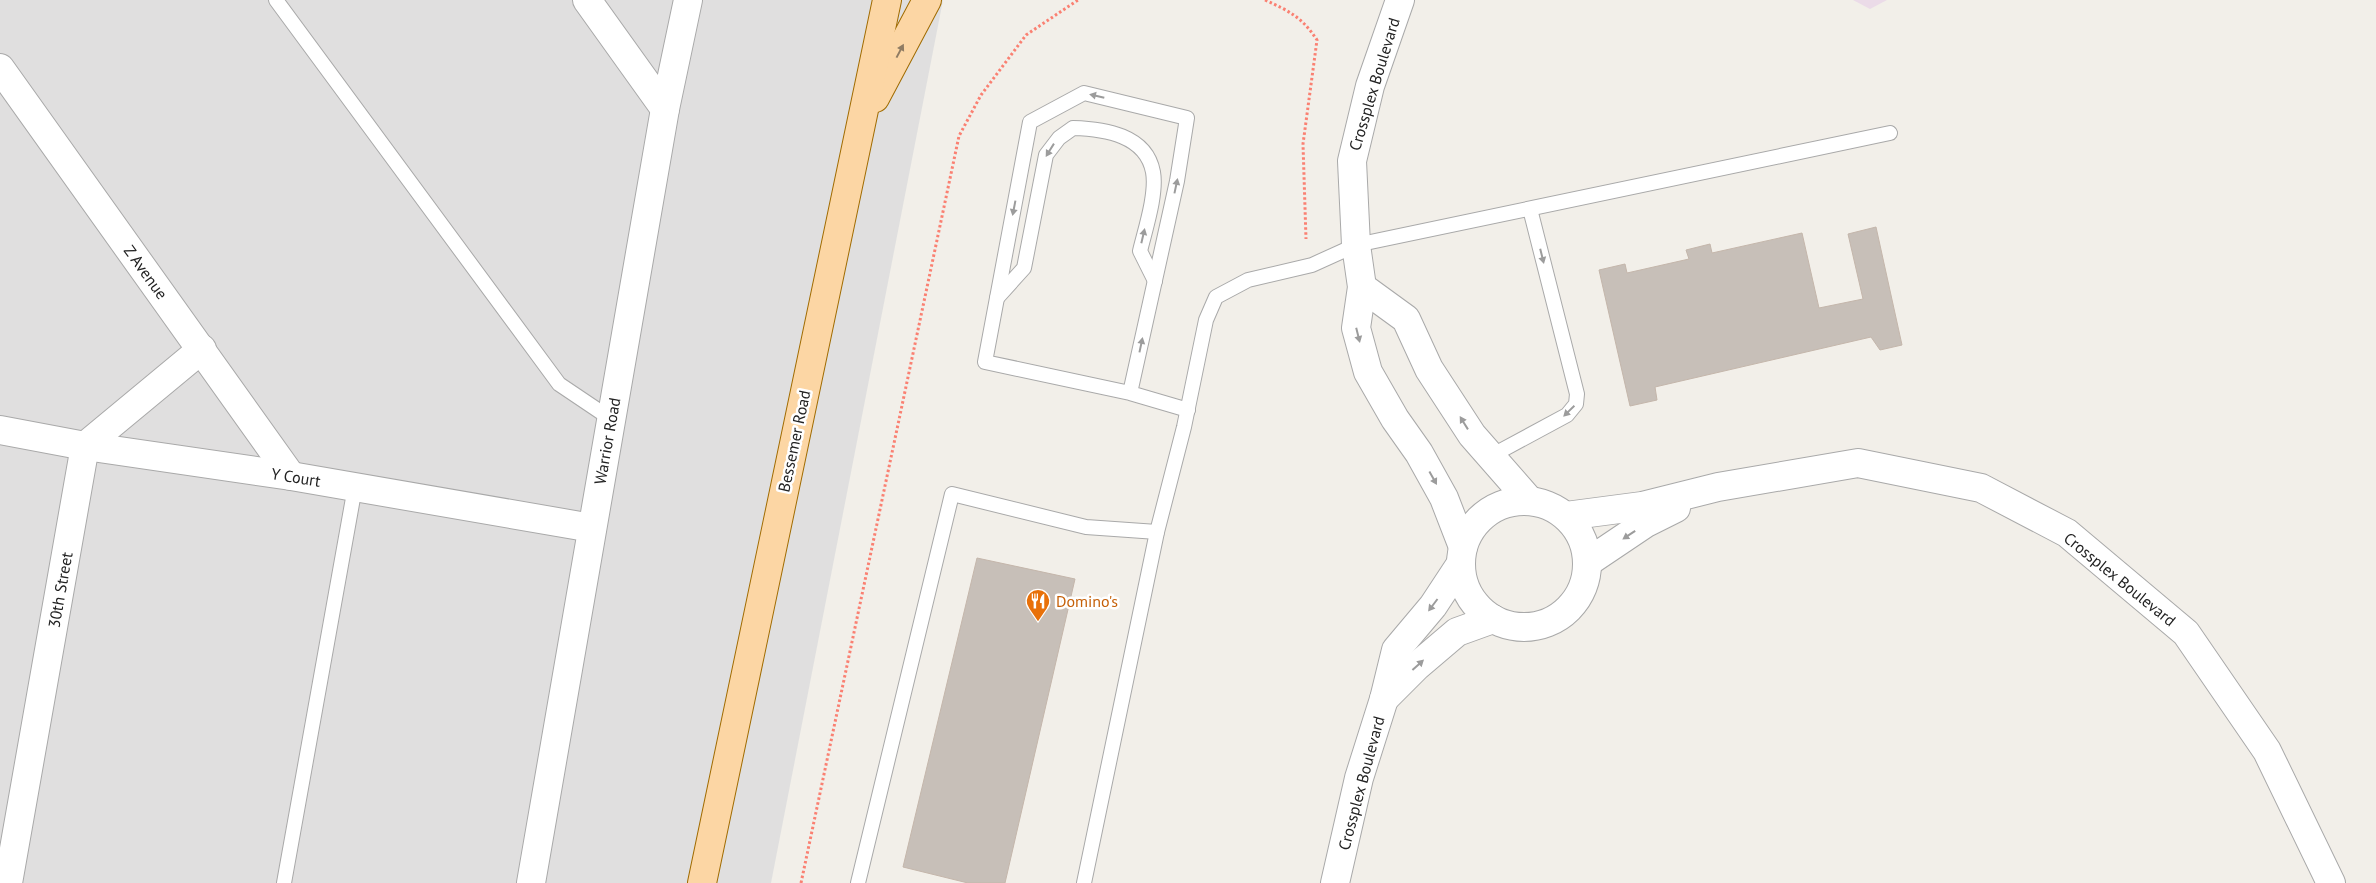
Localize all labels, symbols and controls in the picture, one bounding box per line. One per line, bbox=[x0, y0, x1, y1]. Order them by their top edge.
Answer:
street label: Crossplex Boulevard bbox=[1344, 15, 1404, 153]
one-way arrow bbox=[896, 44, 904, 59]
one-way arrow bbox=[1090, 92, 1105, 100]
one-way arrow bbox=[1046, 144, 1055, 157]
one-way arrow bbox=[1172, 178, 1180, 194]
one-way arrow bbox=[1009, 200, 1017, 216]
one-way arrow bbox=[1139, 228, 1147, 244]
street label: Z Avenue bbox=[120, 241, 172, 303]
one-way arrow bbox=[1538, 249, 1546, 264]
one-way arrow bbox=[1354, 328, 1362, 343]
one-way arrow bbox=[1137, 337, 1145, 352]
street label: Bessemer Road bbox=[773, 388, 815, 494]
street label: Warrior Road bbox=[590, 396, 624, 486]
one-way arrow bbox=[1563, 405, 1575, 417]
one-way arrow bbox=[1459, 416, 1468, 429]
street label: Y Court bbox=[270, 463, 323, 491]
one-way arrow bbox=[1429, 471, 1437, 485]
street label: Crossplex Boulevard bbox=[2060, 528, 2180, 630]
one-way arrow bbox=[1622, 530, 1635, 540]
street label: 30th Street bbox=[43, 550, 77, 630]
restaurant icon: Domino's bbox=[1025, 588, 1051, 622]
place label: Domino's bbox=[1056, 591, 1118, 611]
one-way arrow bbox=[1428, 598, 1438, 612]
one-way arrow bbox=[1412, 659, 1424, 671]
street label: Crossplex Boulevard bbox=[1333, 714, 1389, 852]

